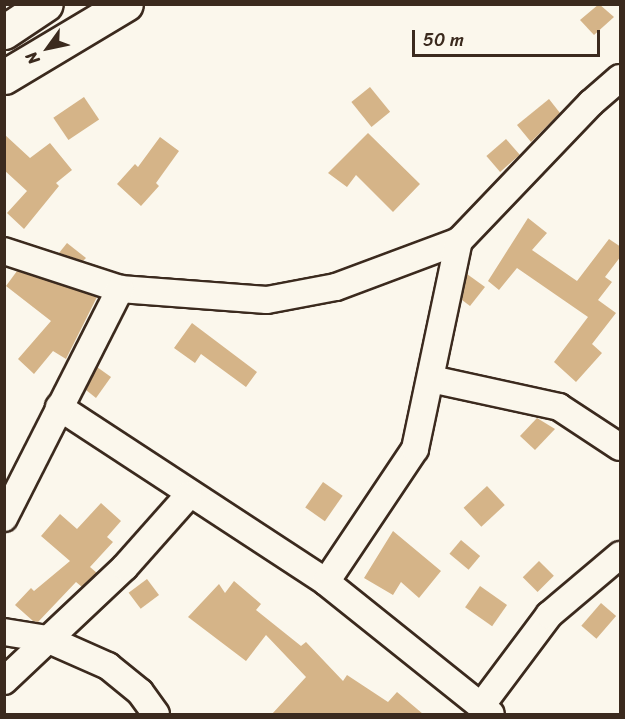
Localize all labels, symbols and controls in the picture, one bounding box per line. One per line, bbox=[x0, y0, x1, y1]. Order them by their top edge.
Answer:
north arrow bbox=[18, 18, 78, 78]
scale bar bbox=[415, 18, 602, 56]
text: 50 m bbox=[423, 24, 464, 56]
text: N bbox=[17, 46, 48, 71]

